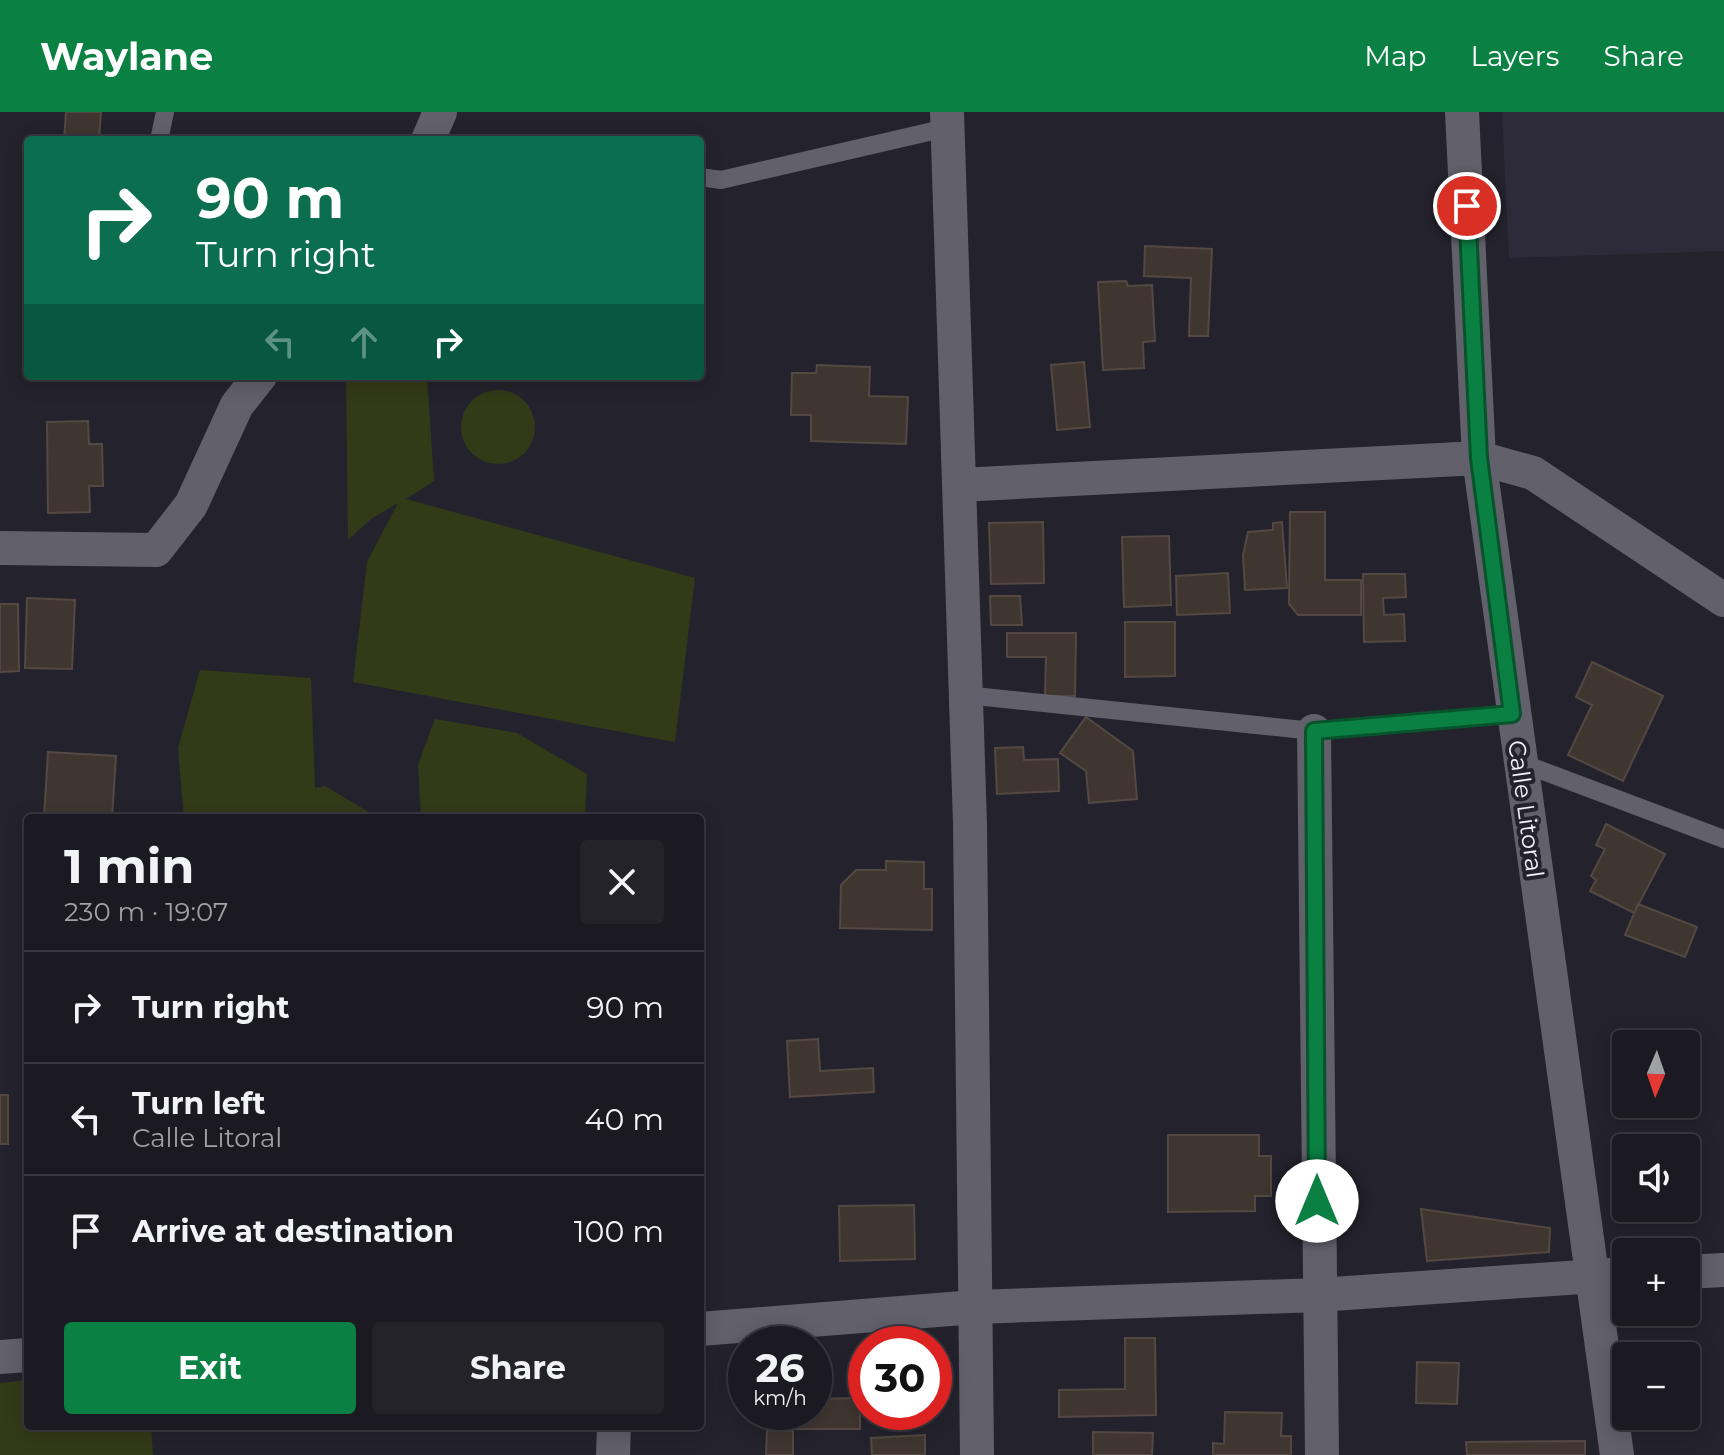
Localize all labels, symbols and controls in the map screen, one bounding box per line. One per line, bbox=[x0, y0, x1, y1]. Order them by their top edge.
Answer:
text: Waylane bbox=[40, 33, 213, 80]
text: Map bbox=[1364, 39, 1427, 73]
text: Layers bbox=[1471, 39, 1560, 73]
text: Share bbox=[1604, 39, 1684, 73]
text: 90 m bbox=[196, 164, 344, 232]
icon: right bbox=[64, 168, 168, 272]
pin bbox=[1433, 172, 1501, 240]
icon: arrive bbox=[1445, 184, 1489, 228]
text: Turn right bbox=[196, 232, 376, 276]
icon: left bbox=[258, 320, 302, 364]
icon: ahead bbox=[342, 320, 386, 364]
icon: right bbox=[426, 320, 470, 364]
street label: Calle Litoral bbox=[1502, 738, 1550, 880]
text: 1 min bbox=[64, 837, 194, 895]
button: close bbox=[580, 840, 664, 924]
text: 230 m · 19:07 bbox=[64, 896, 228, 928]
icon: right bbox=[64, 985, 108, 1029]
text: Turn right bbox=[132, 989, 289, 1026]
text: 90 m bbox=[586, 989, 664, 1026]
north arrow bbox=[1612, 1030, 1700, 1118]
map controls bbox=[1612, 1030, 1700, 1430]
text: Turn left bbox=[132, 1085, 265, 1122]
icon: left bbox=[64, 1097, 108, 1141]
text: 40 m bbox=[585, 1101, 664, 1138]
text: Calle Litoral bbox=[132, 1122, 282, 1154]
button: sound bbox=[1612, 1134, 1700, 1222]
position arrow bbox=[1275, 1159, 1359, 1243]
icon: arrive bbox=[64, 1209, 108, 1253]
text: Arrive at destination bbox=[132, 1213, 454, 1250]
text: 100 m bbox=[574, 1213, 664, 1250]
button: + bbox=[1612, 1238, 1700, 1326]
button: Exit bbox=[64, 1322, 356, 1414]
button: Share bbox=[372, 1322, 664, 1414]
speed limit sign: 30 bbox=[848, 1326, 952, 1430]
button: − bbox=[1612, 1342, 1700, 1430]
text: 26 bbox=[755, 1343, 805, 1392]
text: km/h bbox=[753, 1386, 807, 1410]

